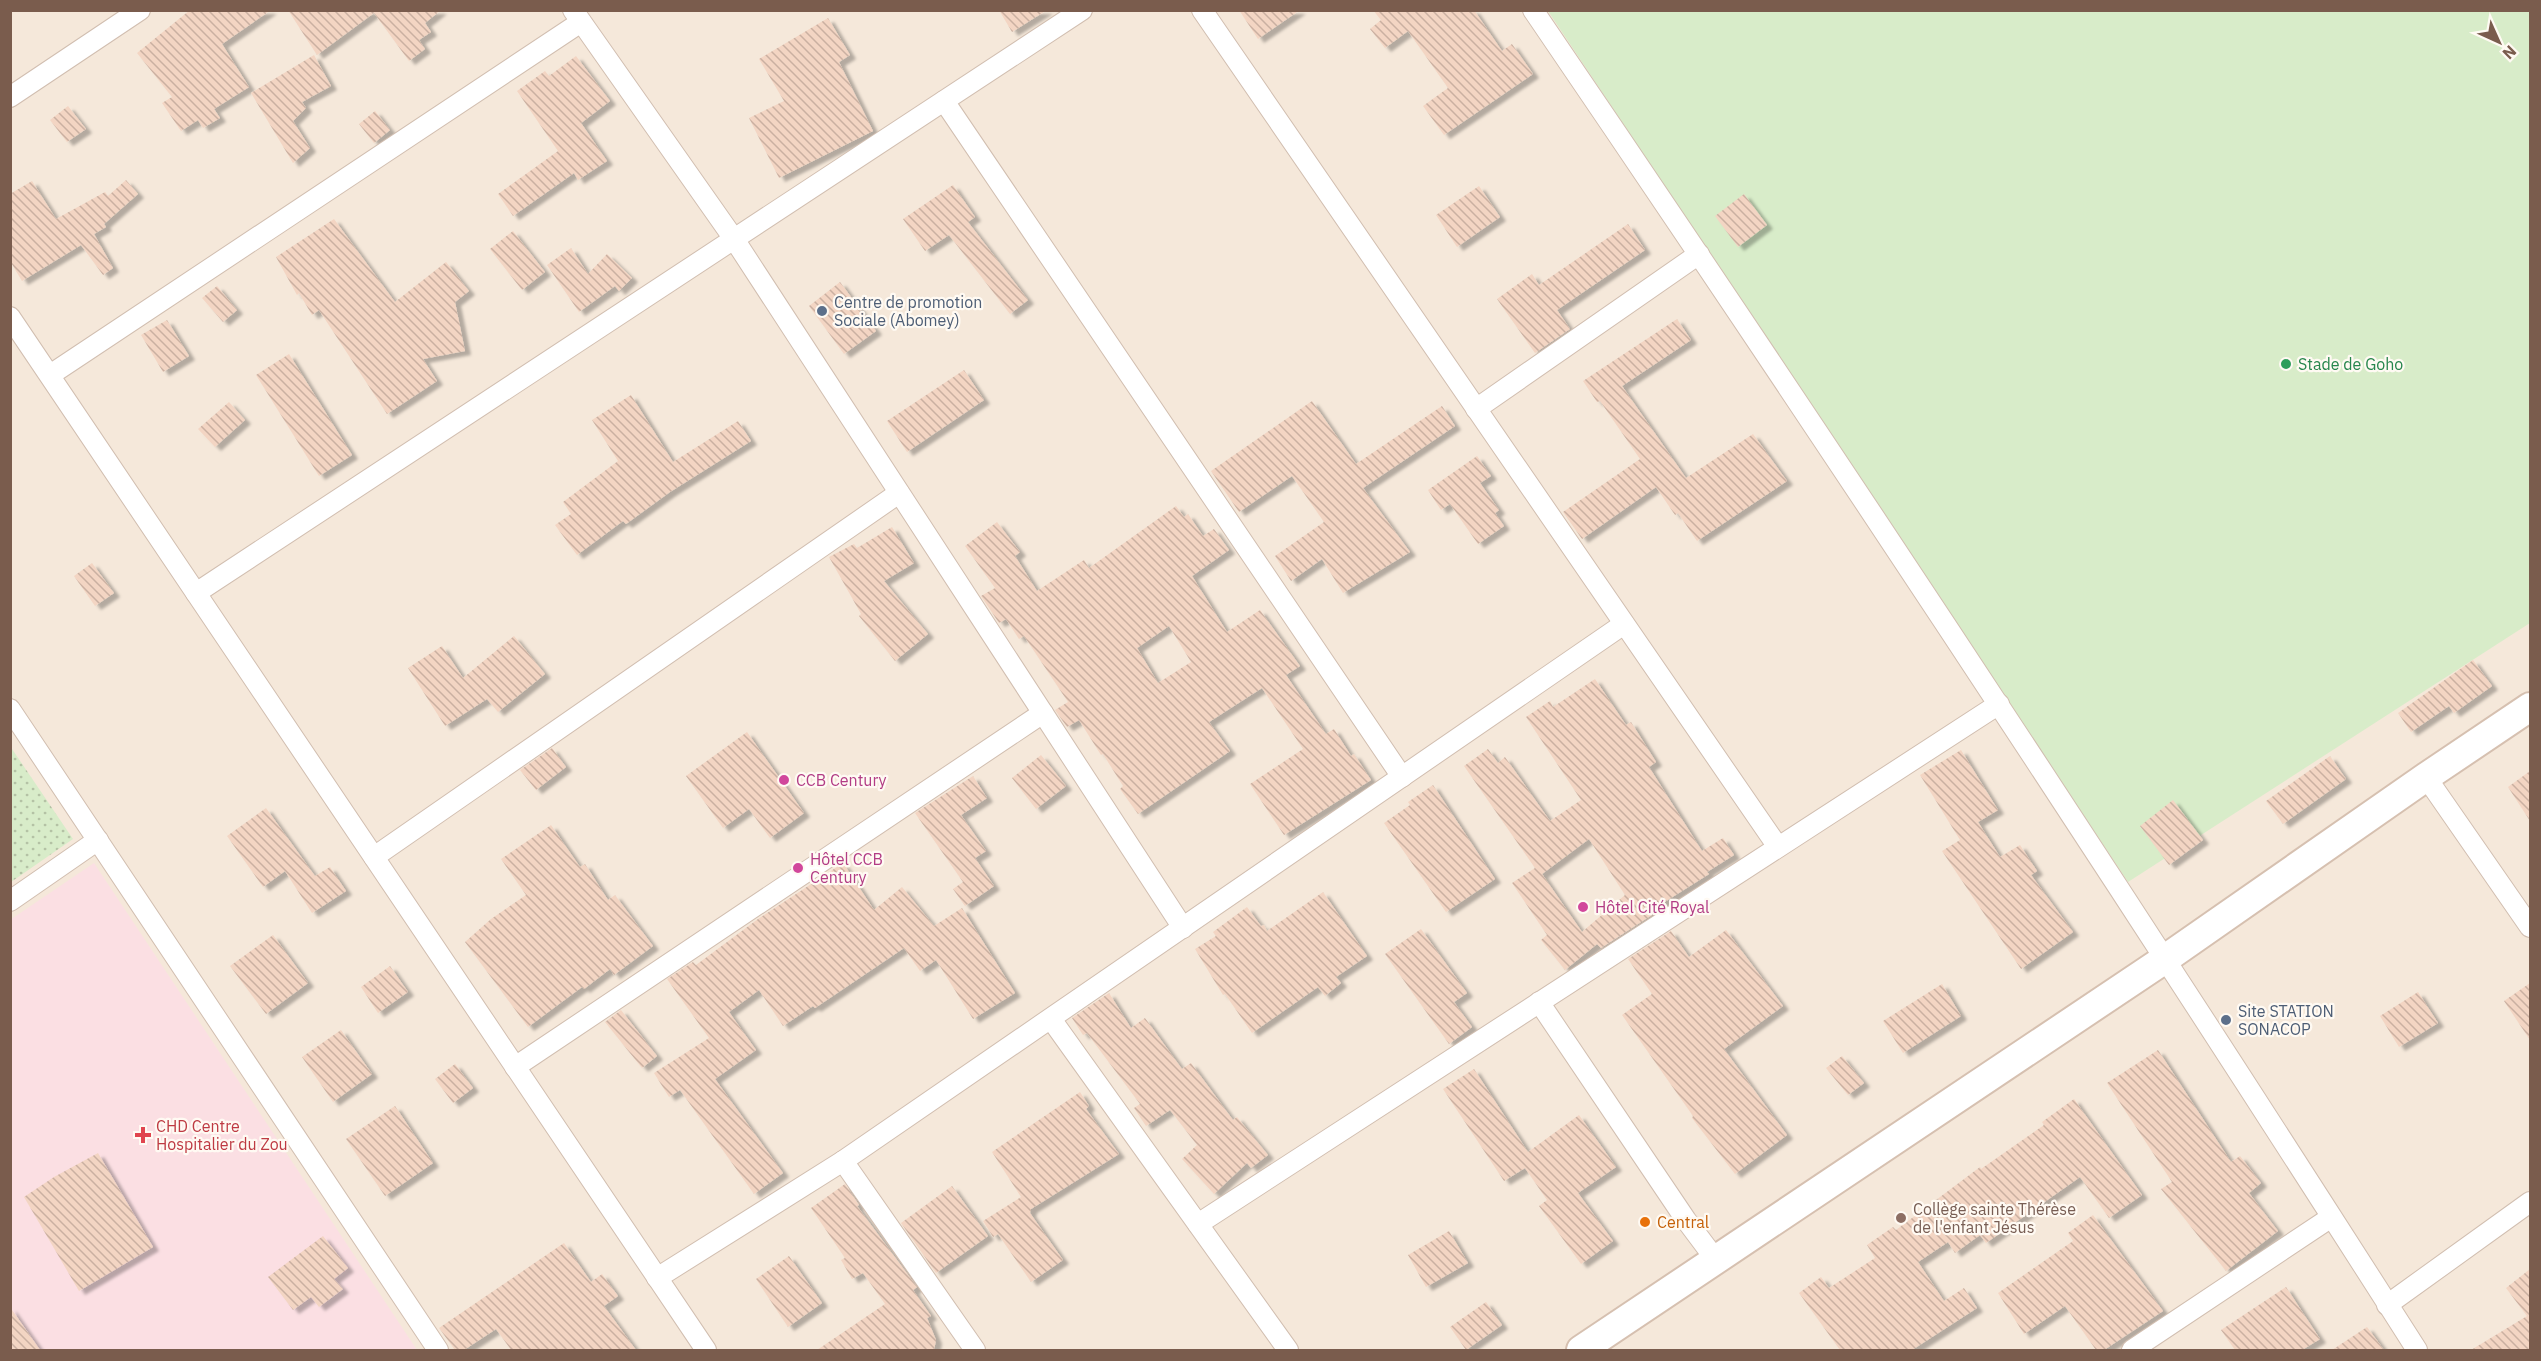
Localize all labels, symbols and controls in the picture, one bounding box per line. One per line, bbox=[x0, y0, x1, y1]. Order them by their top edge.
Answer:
north arrow bbox=[2469, 12, 2529, 72]
text: N bbox=[2498, 41, 2521, 64]
place label: Centre de promotion Sociale (Abomey) bbox=[834, 292, 982, 330]
marker: Centre de promotion Sociale (Abomey) bbox=[815, 304, 829, 318]
place label: Stade de Goho bbox=[2298, 354, 2403, 374]
marker: Stade de Goho bbox=[2279, 357, 2293, 371]
place label: CCB Century bbox=[796, 770, 886, 790]
marker: CCB Century bbox=[777, 773, 791, 787]
place label: Hôtel CCB Century bbox=[810, 849, 883, 887]
marker: Hôtel CCB Century bbox=[791, 861, 805, 875]
place label: Hôtel Cité Royal bbox=[1595, 897, 1709, 917]
marker: Hôtel Cité Royal bbox=[1576, 900, 1590, 914]
place label: Site STATION SONACOP bbox=[2238, 1001, 2334, 1039]
marker: Site STATION SONACOP bbox=[2219, 1013, 2233, 1027]
place label: CHD Centre Hospitalier du Zou bbox=[156, 1116, 288, 1154]
marker: CHD Centre Hospitalier du Zou bbox=[134, 1126, 152, 1144]
place label: Collège sainte Thérèse de l'enfant Jésus bbox=[1913, 1199, 2076, 1237]
marker: Collège sainte Thérèse de l'enfant Jésus bbox=[1894, 1211, 1908, 1225]
place label: Central bbox=[1657, 1212, 1709, 1232]
marker: Central bbox=[1638, 1215, 1652, 1229]

